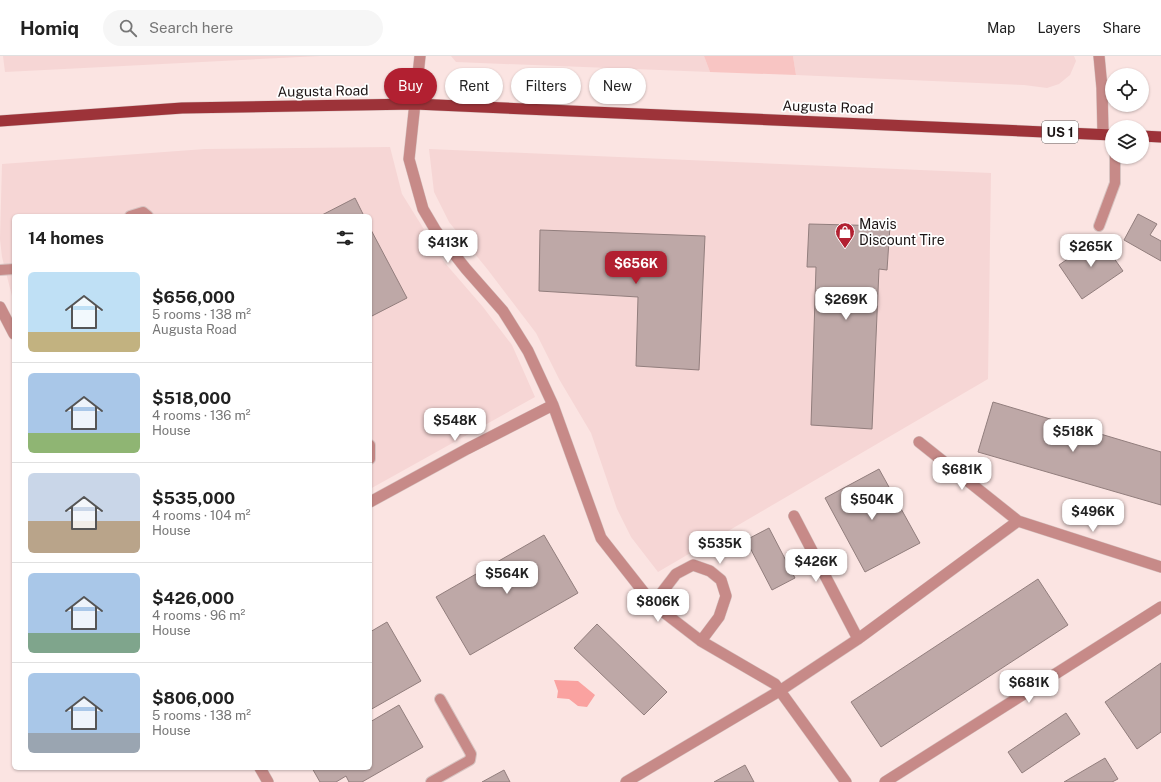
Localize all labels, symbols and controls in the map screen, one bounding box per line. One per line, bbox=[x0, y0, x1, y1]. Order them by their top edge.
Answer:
search box bbox=[103, 10, 383, 46]
text: Homiq bbox=[20, 17, 79, 39]
icon: search bbox=[117, 17, 139, 39]
text: Search here bbox=[149, 19, 233, 36]
text: Map bbox=[987, 20, 1015, 36]
text: Layers bbox=[1037, 20, 1081, 36]
text: Share bbox=[1103, 20, 1141, 36]
chip: Buy bbox=[384, 68, 437, 104]
chip: Rent bbox=[445, 68, 503, 104]
chip: Filters bbox=[511, 68, 581, 104]
chip: New bbox=[589, 68, 646, 104]
map controls bbox=[1105, 68, 1149, 164]
button: locate bbox=[1105, 68, 1149, 112]
street label: Augusta Road bbox=[277, 82, 369, 100]
street label: Augusta Road bbox=[782, 97, 874, 117]
button: layers bbox=[1105, 120, 1149, 164]
road number: US 1 bbox=[1042, 121, 1078, 143]
place label: Mavis Discount Tire bbox=[859, 216, 945, 248]
shop icon: Mavis Discount Tire bbox=[834, 221, 856, 249]
icon: filters bbox=[334, 227, 356, 249]
text: 14 homes bbox=[28, 228, 104, 248]
pin: $413K bbox=[420, 230, 476, 264]
pin: $265K bbox=[1063, 234, 1119, 268]
text: $413K bbox=[428, 235, 468, 250]
text: $265K bbox=[1069, 239, 1113, 254]
pin: $656K bbox=[608, 251, 664, 285]
text: $656K bbox=[614, 256, 658, 271]
text: $656,000 bbox=[152, 287, 235, 307]
pin: $269K bbox=[818, 287, 874, 321]
icon: home bbox=[60, 288, 108, 336]
text: $269K bbox=[824, 292, 868, 307]
text: 5 rooms · 138 m² bbox=[152, 307, 251, 322]
text: Augusta Road bbox=[152, 322, 237, 337]
text: $518,000 bbox=[152, 388, 231, 408]
icon: home bbox=[60, 389, 108, 437]
text: 4 rooms · 136 m² bbox=[152, 408, 251, 423]
pin: $548K bbox=[427, 408, 483, 442]
text: $548K bbox=[433, 413, 477, 428]
pin: $518K bbox=[1045, 419, 1101, 453]
text: House bbox=[152, 423, 191, 438]
text: $518K bbox=[1052, 424, 1094, 439]
pin: $681K bbox=[934, 457, 990, 491]
text: $681K bbox=[941, 462, 983, 477]
pin: $504K bbox=[844, 487, 900, 521]
text: $535,000 bbox=[152, 488, 235, 508]
icon: home bbox=[60, 489, 108, 537]
text: $504K bbox=[850, 492, 894, 507]
pin: $496K bbox=[1065, 499, 1121, 533]
text: $496K bbox=[1071, 504, 1115, 519]
text: 4 rooms · 104 m² bbox=[152, 508, 251, 523]
text: House bbox=[152, 523, 191, 538]
pin: $535K bbox=[692, 531, 748, 565]
text: $535K bbox=[698, 536, 742, 551]
pin: $426K bbox=[788, 549, 844, 583]
text: $426K bbox=[794, 554, 838, 569]
pin: $564K bbox=[479, 561, 535, 595]
text: $564K bbox=[485, 566, 529, 581]
text: $426,000 bbox=[152, 588, 234, 608]
icon: home bbox=[60, 589, 108, 637]
pin: $806K bbox=[630, 589, 686, 623]
text: $806K bbox=[636, 594, 680, 609]
text: 4 rooms · 96 m² bbox=[152, 608, 245, 623]
text: House bbox=[152, 623, 191, 638]
pin: $681K bbox=[1001, 670, 1057, 704]
text: $681K bbox=[1008, 675, 1050, 690]
text: $806,000 bbox=[152, 688, 235, 708]
icon: home bbox=[60, 689, 108, 737]
text: 5 rooms · 138 m² bbox=[152, 708, 251, 723]
text: House bbox=[152, 723, 191, 738]

